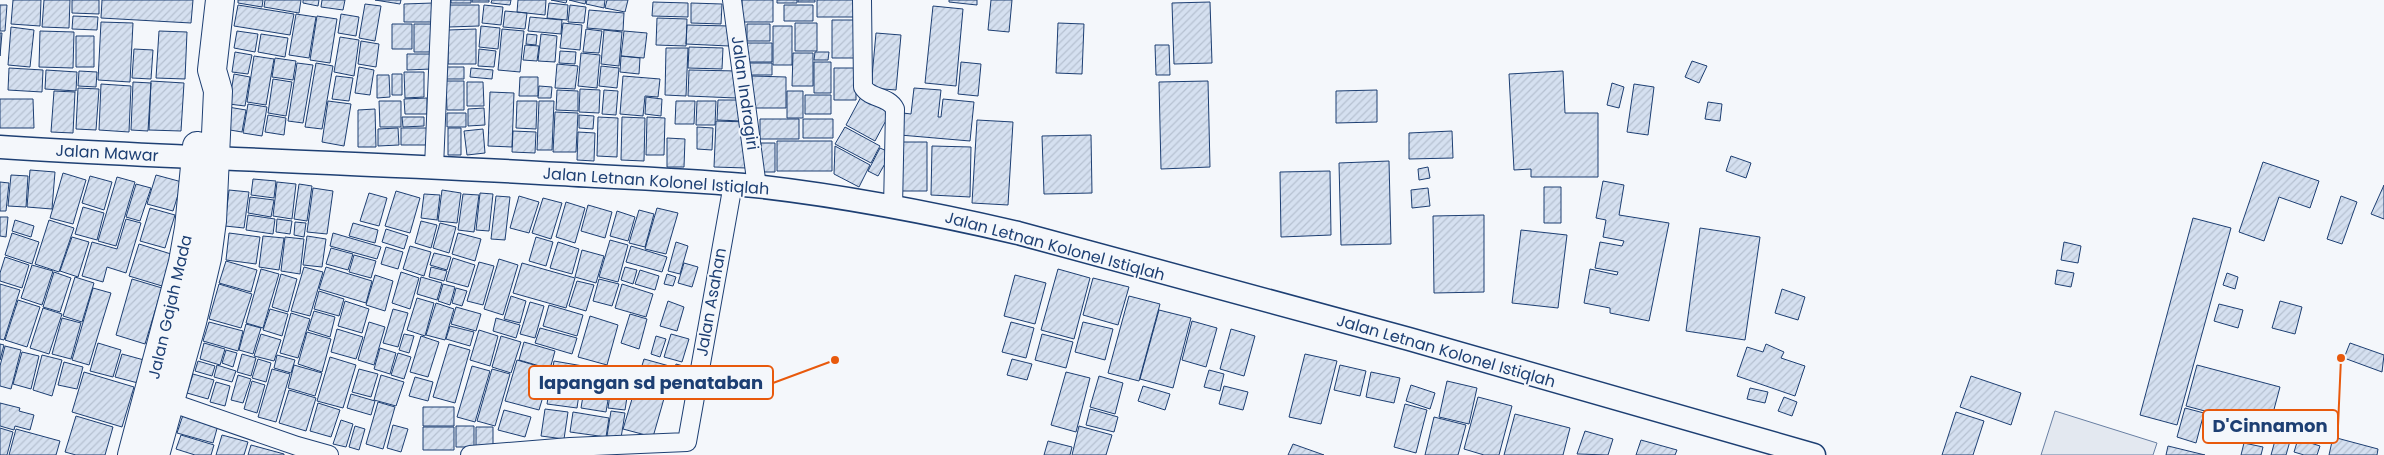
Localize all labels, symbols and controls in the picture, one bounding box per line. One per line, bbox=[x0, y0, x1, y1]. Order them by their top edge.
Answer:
street label: Jalan Indragiri bbox=[726, 34, 764, 152]
street label: Jalan Mawar bbox=[55, 139, 159, 167]
street label: Jalan Letnan Kolonel Istiqlah bbox=[542, 162, 770, 200]
street label: Jalan Letnan Kolonel Istiqlah bbox=[942, 206, 1168, 286]
street label: Jalan Gajah Mada bbox=[142, 233, 198, 381]
street label: Jalan Asahan bbox=[690, 246, 732, 358]
street label: Jalan Letnan Kolonel Istiqlah bbox=[1334, 309, 1558, 393]
callout: lapangan sd penataban bbox=[529, 366, 773, 399]
text: lapangan sd penataban bbox=[539, 370, 763, 395]
callout: D'Cinnamon bbox=[2203, 410, 2338, 443]
text: D'Cinnamon bbox=[2212, 413, 2328, 438]

